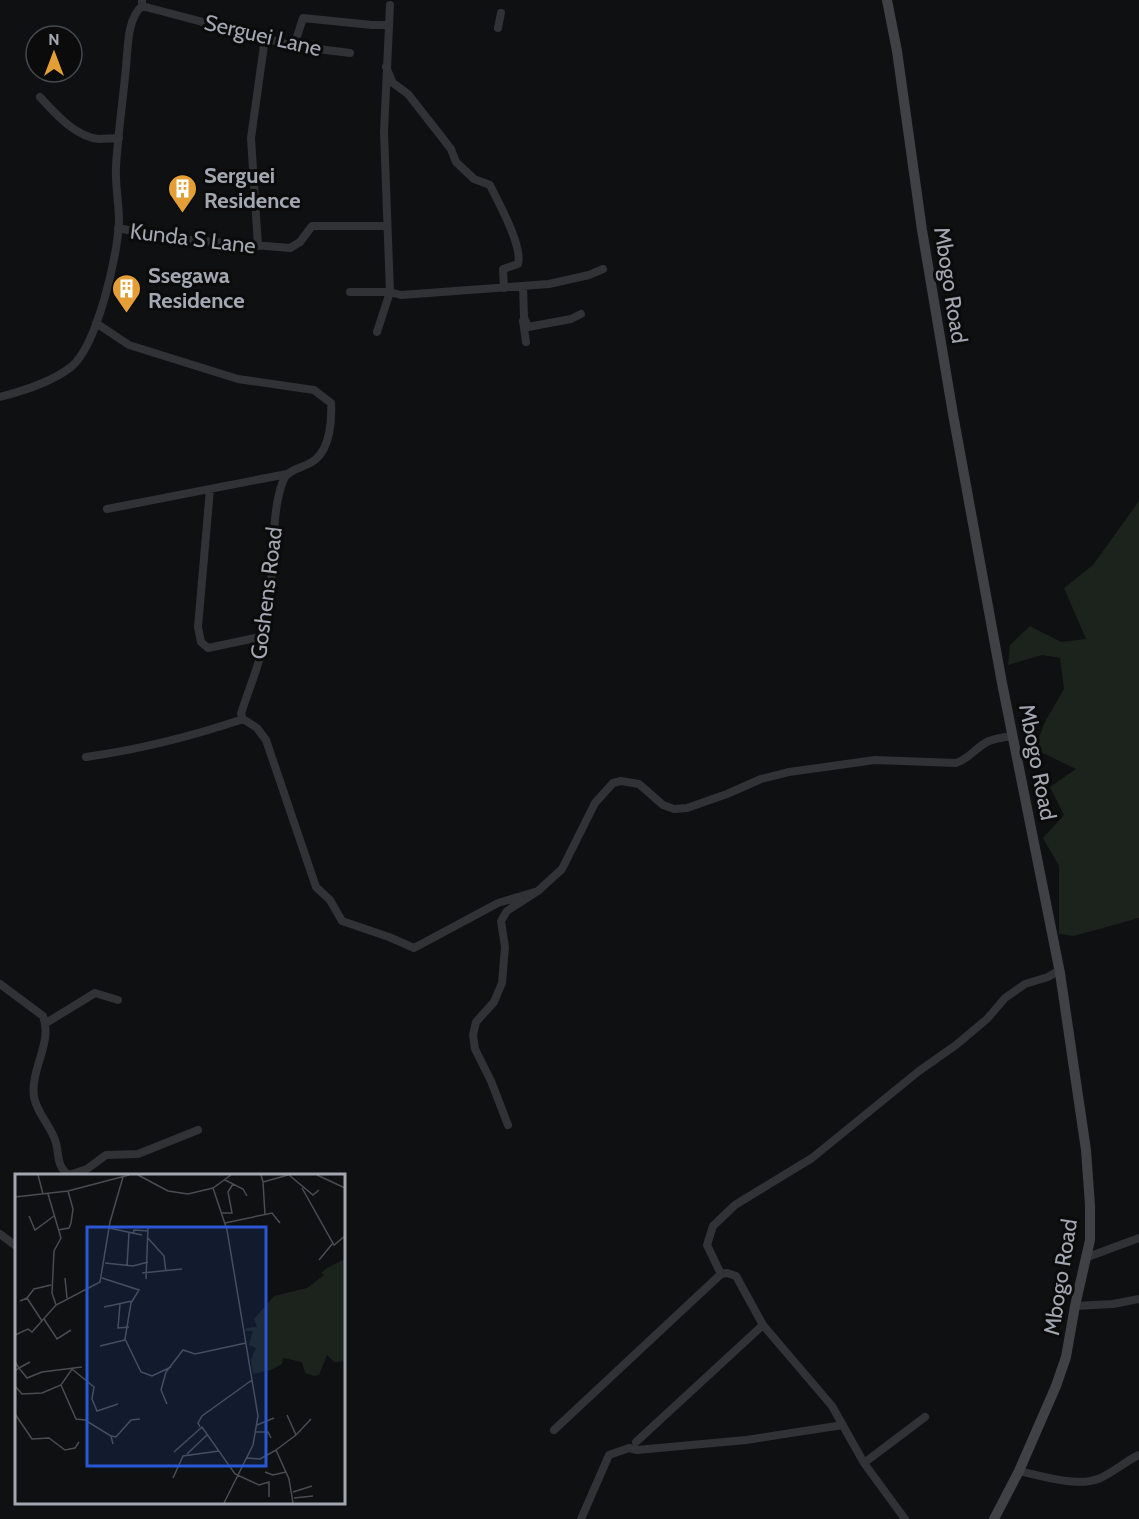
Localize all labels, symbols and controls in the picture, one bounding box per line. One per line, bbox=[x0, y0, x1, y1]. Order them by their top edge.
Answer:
street label: Serguei Lane bbox=[202, 9, 324, 62]
north arrow bbox=[24, 24, 84, 84]
text: N bbox=[48, 30, 60, 49]
place label: Serguei Residence bbox=[204, 162, 301, 214]
building icon: Serguei Residence bbox=[167, 172, 199, 214]
street label: Kunda S Lane bbox=[129, 217, 257, 260]
street label: Mbogo Road bbox=[928, 225, 973, 345]
place label: Ssegawa Residence bbox=[148, 262, 245, 314]
building icon: Ssegawa Residence bbox=[111, 272, 143, 314]
street label: Goshens Road bbox=[245, 525, 288, 661]
street label: Mbogo Road bbox=[1013, 702, 1062, 822]
inset map bbox=[15, 1174, 345, 1504]
street label: Mbogo Road bbox=[1038, 1217, 1083, 1337]

